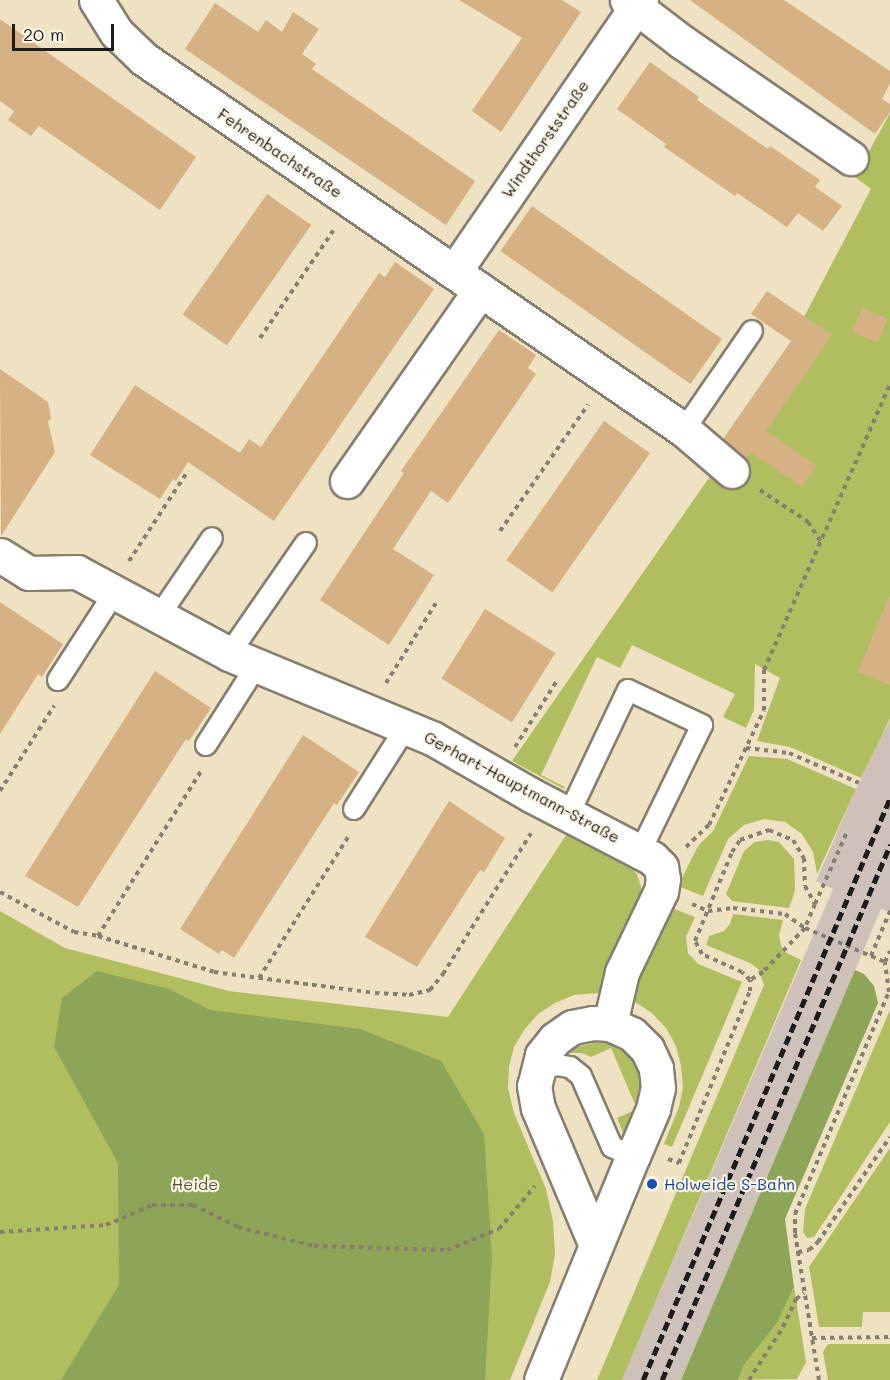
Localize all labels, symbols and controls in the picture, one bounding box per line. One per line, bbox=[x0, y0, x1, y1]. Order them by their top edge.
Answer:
scale bar bbox=[15, 12, 117, 50]
text: 20 m bbox=[23, 22, 64, 46]
street label: Windthorststraße bbox=[497, 76, 593, 202]
street label: Fehrenbachstraße bbox=[214, 104, 346, 202]
street label: Gerhart-Hauptmann-Straße bbox=[421, 727, 623, 847]
park label: Heide bbox=[172, 1174, 218, 1194]
place label: Holweide S-Bahn bbox=[664, 1174, 795, 1194]
marker: Holweide S-Bahn bbox=[645, 1177, 659, 1191]

